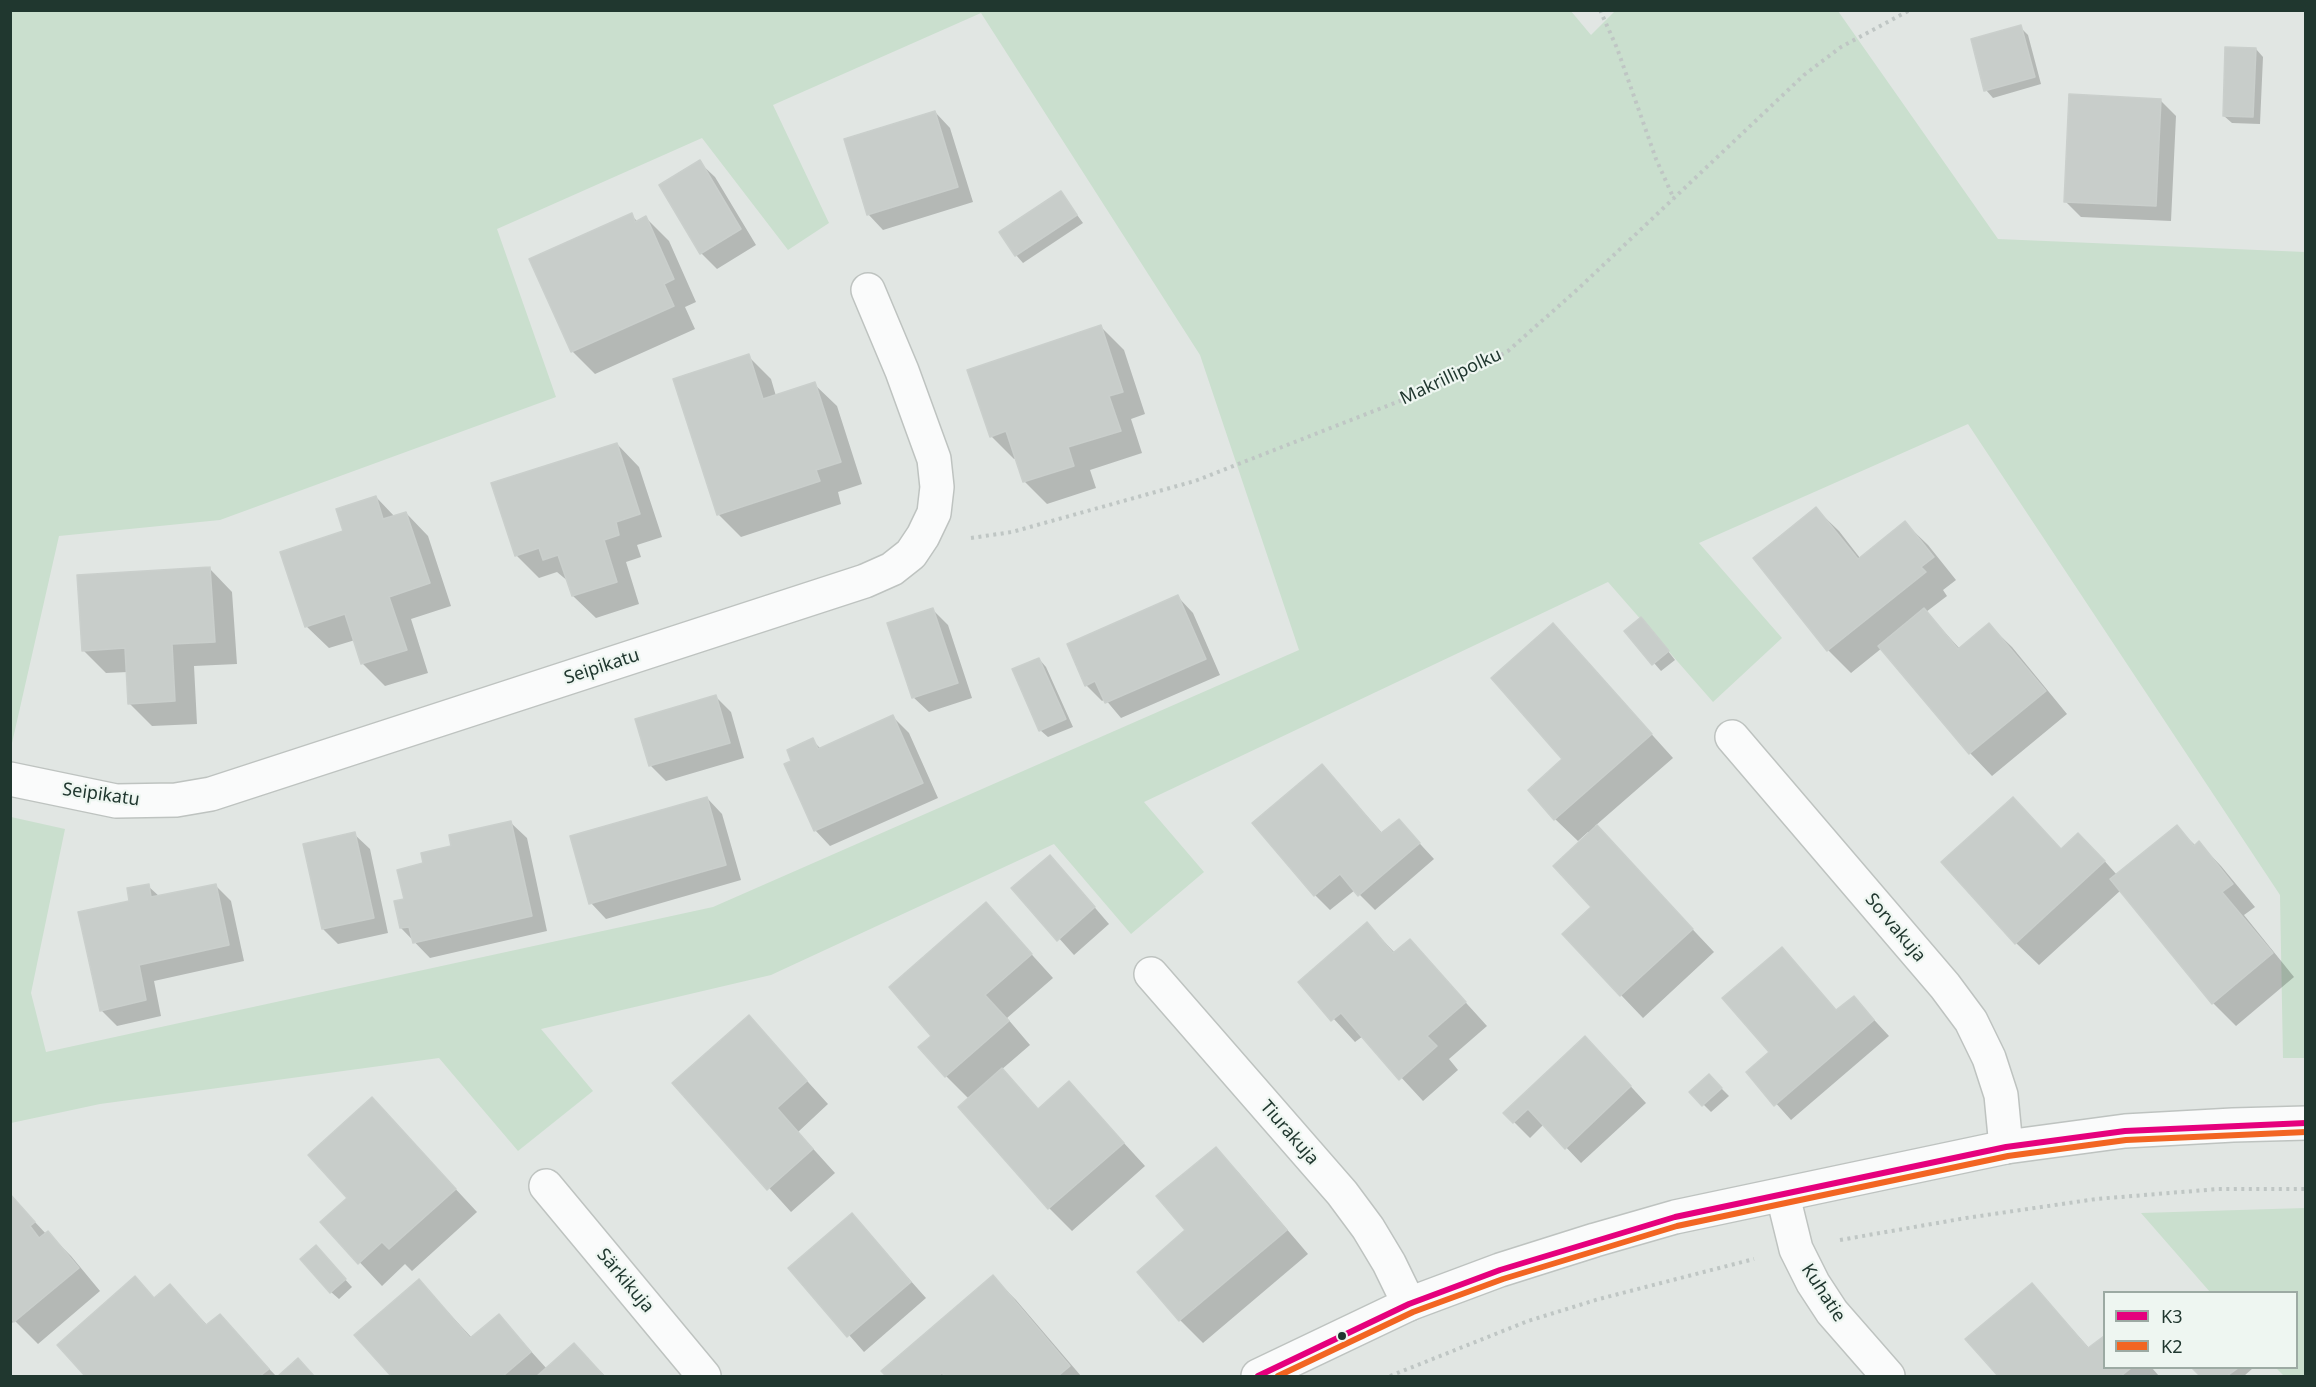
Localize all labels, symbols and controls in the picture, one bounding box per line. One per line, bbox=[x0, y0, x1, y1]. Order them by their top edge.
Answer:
street label: Makrillipolku bbox=[1397, 344, 1505, 410]
street label: Seipikatu bbox=[562, 645, 642, 689]
street label: Seipikatu bbox=[61, 779, 141, 811]
street label: Sorvakuja bbox=[1860, 889, 1930, 967]
street label: Tiurakuja bbox=[1255, 1096, 1323, 1170]
street label: Särkikuja bbox=[592, 1245, 658, 1317]
street label: Kuhatie bbox=[1796, 1260, 1850, 1326]
legend bbox=[2103, 1291, 2298, 1369]
text: K3 bbox=[2161, 1304, 2182, 1328]
unlabelled marker bbox=[1336, 1330, 1348, 1342]
text: K2 bbox=[2161, 1334, 2182, 1358]

